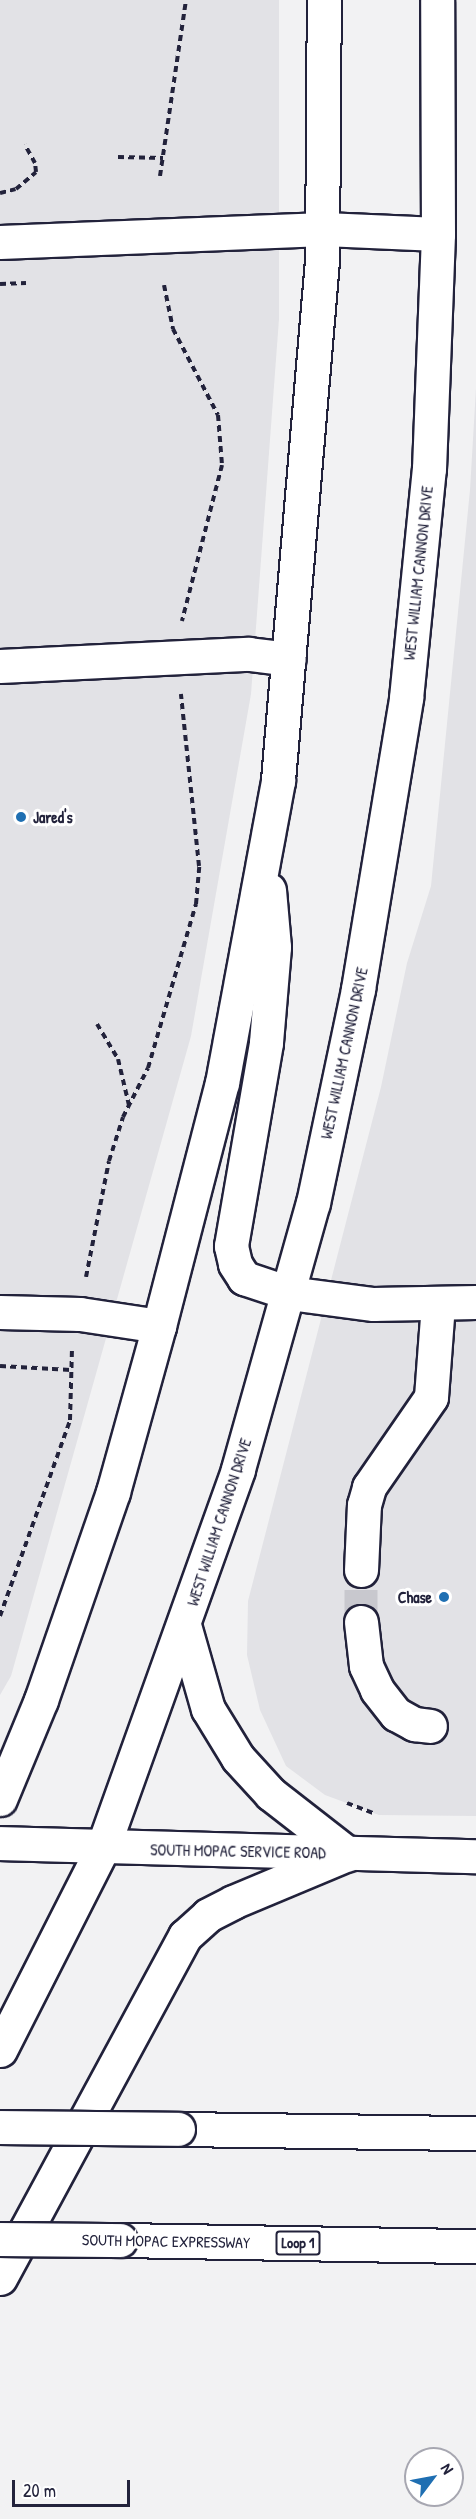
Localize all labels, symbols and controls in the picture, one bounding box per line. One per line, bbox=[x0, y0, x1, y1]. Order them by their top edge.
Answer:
street label: WEST WILLIAM CANNON DRIVE bbox=[399, 485, 437, 661]
place label: Jared's bbox=[33, 807, 73, 827]
marker: Jared's bbox=[14, 810, 28, 824]
street label: WEST WILLIAM CANNON DRIVE bbox=[316, 965, 372, 1141]
street label: WEST WILLIAM CANNON DRIVE bbox=[183, 1436, 255, 1608]
place label: Chase bbox=[398, 1587, 432, 1607]
marker: Chase bbox=[437, 1590, 451, 1604]
street label: SOUTH MOPAC SERVICE ROAD bbox=[150, 1840, 326, 1862]
street label: SOUTH MOPAC EXPRESSWAY bbox=[82, 2230, 250, 2252]
road number: Loop 1 bbox=[276, 2231, 320, 2255]
north arrow bbox=[404, 2447, 464, 2507]
text: N bbox=[436, 2459, 459, 2478]
scale bar bbox=[15, 2468, 134, 2506]
text: 20 m bbox=[23, 2478, 56, 2503]

